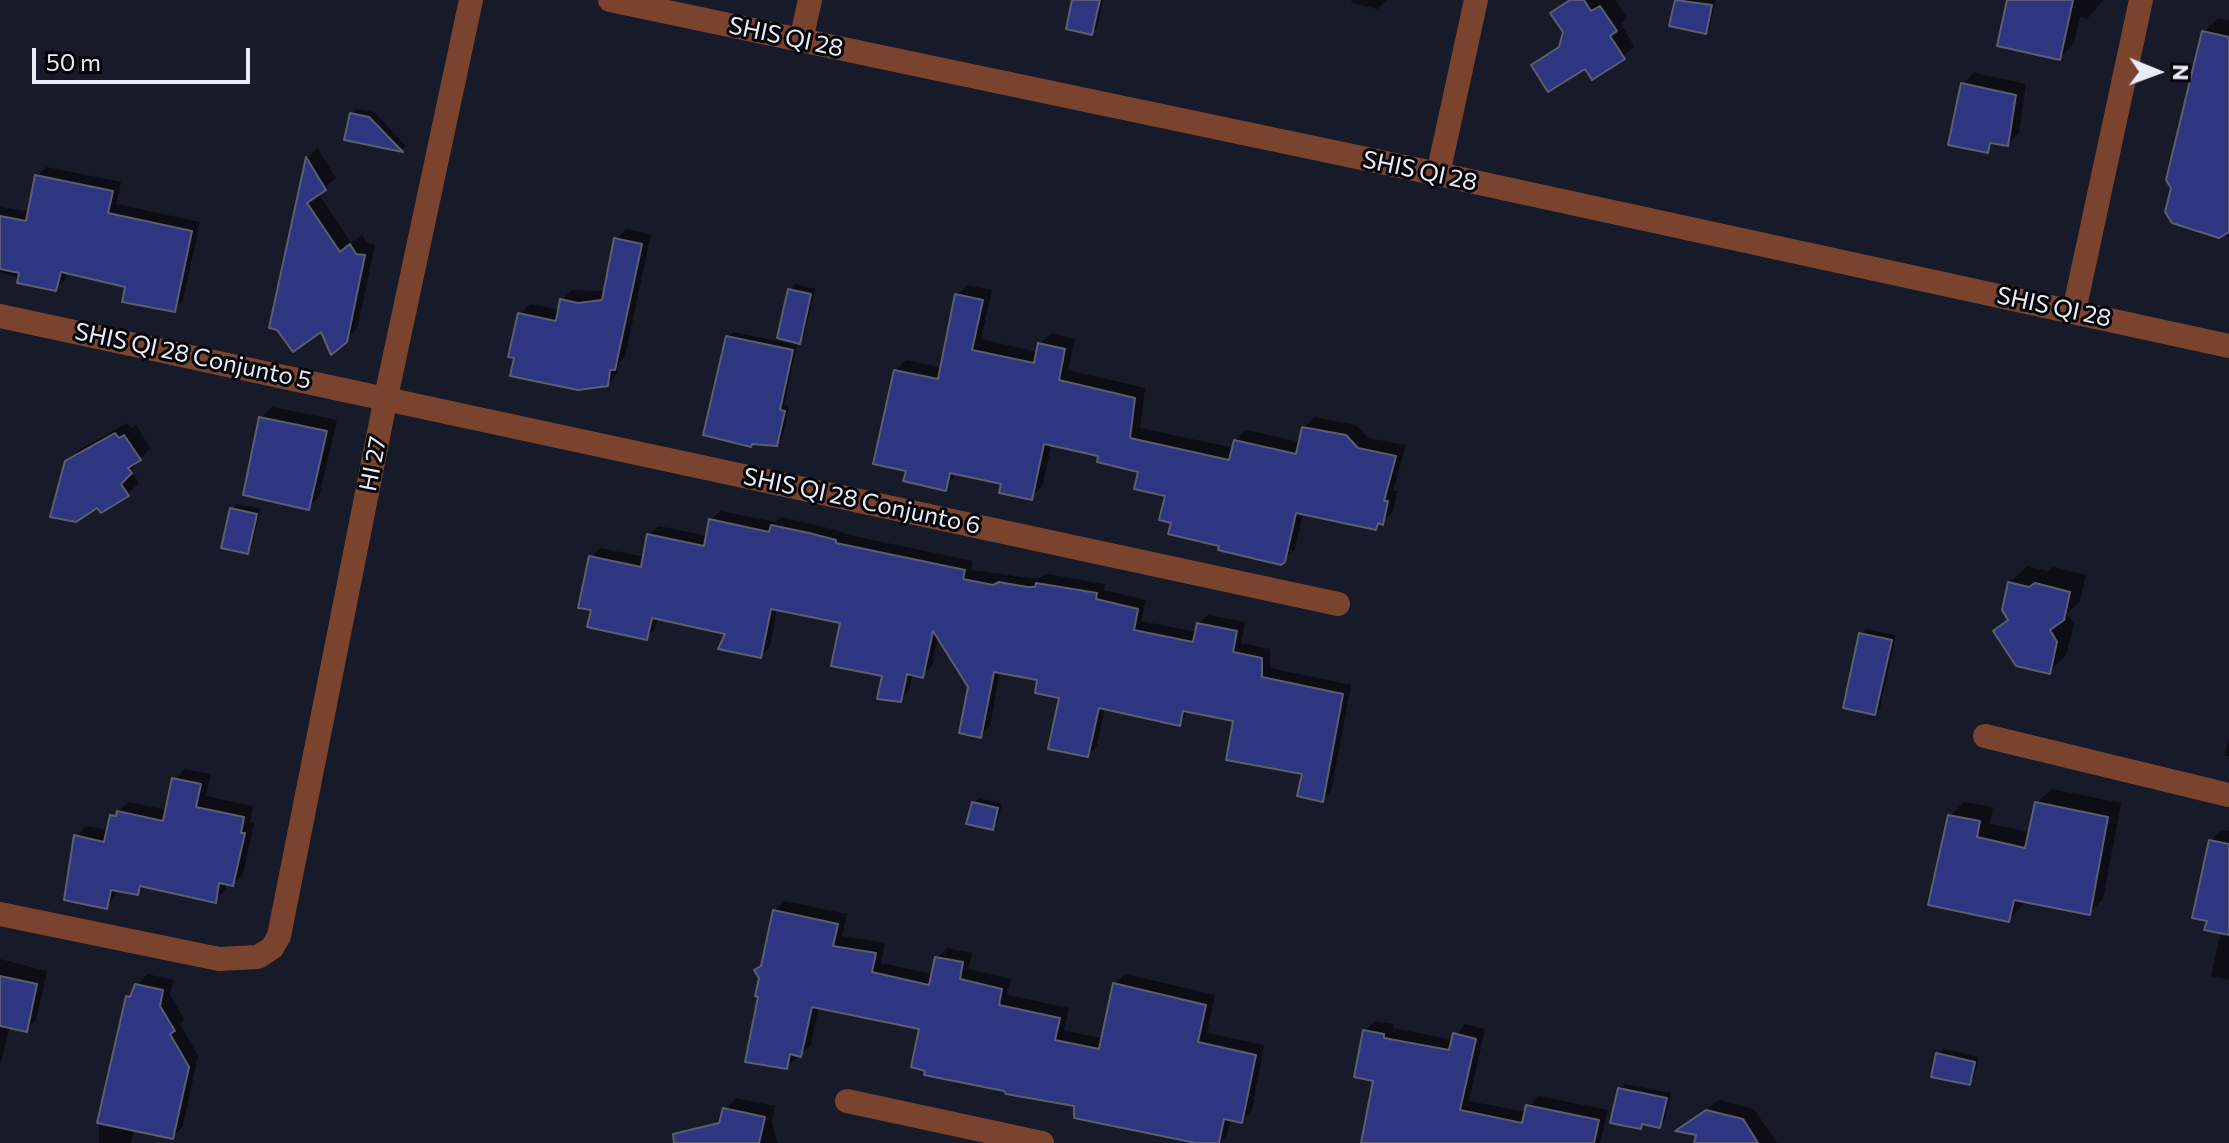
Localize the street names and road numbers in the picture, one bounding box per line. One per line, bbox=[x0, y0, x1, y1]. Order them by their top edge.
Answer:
street label: SHIS QI 28 bbox=[726, 11, 846, 63]
street label: SHIS QI 28 bbox=[1360, 145, 1480, 197]
street label: SHIS QI 28 bbox=[1994, 281, 2114, 333]
street label: SHIS QI 28 Conjunto 5 bbox=[72, 317, 314, 395]
street label: HI 27 bbox=[354, 434, 392, 494]
street label: SHIS QI 28 Conjunto 6 bbox=[741, 462, 983, 540]

